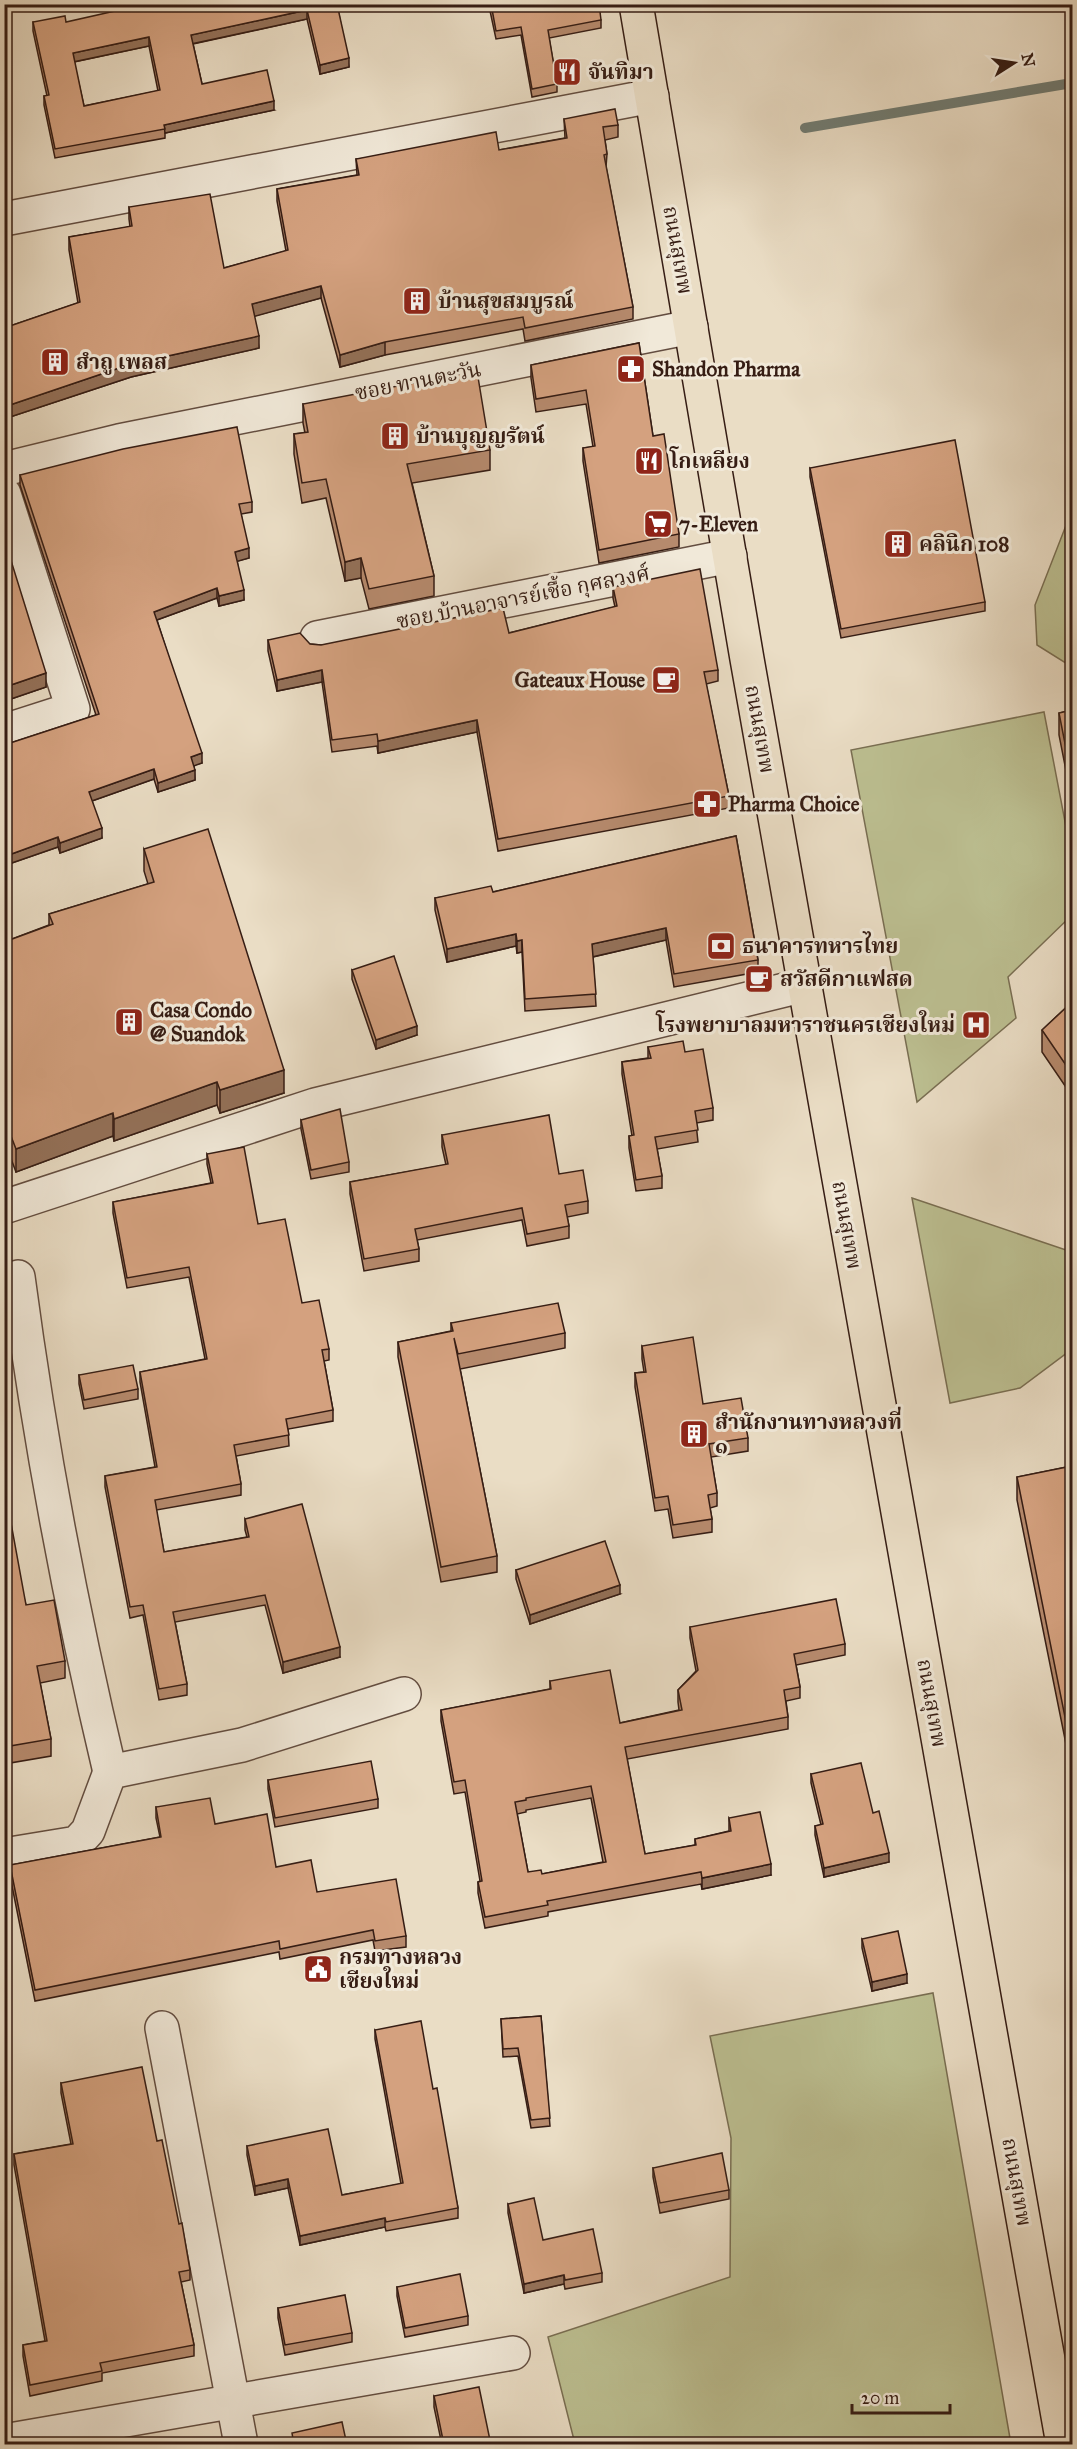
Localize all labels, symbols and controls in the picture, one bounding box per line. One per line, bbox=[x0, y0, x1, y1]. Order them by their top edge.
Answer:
north arrow bbox=[984, 33, 1044, 93]
text: N bbox=[1017, 51, 1039, 69]
restaurant icon: จันทิมา bbox=[551, 56, 583, 88]
place label: จันทิมา bbox=[588, 59, 654, 85]
street label: ถนนสุเทพ bbox=[656, 204, 699, 296]
building icon: บ้านสุขสมบูรณ์ bbox=[401, 285, 433, 317]
place label: บ้านสุขสมบูรณ์ bbox=[438, 288, 574, 315]
building icon: สำถู เพลส bbox=[39, 346, 71, 378]
place label: สำถู เพลส bbox=[76, 349, 167, 375]
pharmacy icon: Shandon Pharma bbox=[615, 353, 647, 385]
street label: ซอย ทานตะวัน bbox=[353, 356, 483, 406]
place label: Shandon Pharma bbox=[652, 356, 801, 382]
building icon: บ้านบุญญรัตน์ bbox=[379, 420, 411, 452]
place label: บ้านบุญญรัตน์ bbox=[416, 423, 545, 450]
restaurant icon: โกเหลียง bbox=[633, 445, 665, 477]
place label: โกเหลียง bbox=[669, 446, 750, 474]
supermarket icon: 7-Eleven bbox=[642, 508, 674, 540]
place label: 7-Eleven bbox=[679, 511, 759, 537]
building icon: คลินิก 108 bbox=[882, 528, 914, 560]
place label: คลินิก 108 bbox=[919, 531, 1009, 557]
street label: ซอย บ้านอาจารย์เชื้อ กุศลวงศ์ bbox=[394, 557, 652, 635]
cafe icon: Gateaux House bbox=[650, 664, 682, 696]
place label: Gateaux House bbox=[514, 667, 645, 693]
street label: ถนนสุเทพ bbox=[738, 683, 781, 775]
pharmacy icon: Pharma Choice bbox=[691, 788, 723, 820]
place label: Pharma Choice bbox=[728, 791, 860, 817]
bank icon: ธนาคารทหารไทย bbox=[705, 930, 737, 962]
place label: ธนาคารทหารไทย bbox=[742, 931, 898, 959]
cafe icon: สวัสดีกาแฟสด bbox=[743, 963, 775, 995]
place label: สวัสดีกาแฟสด bbox=[780, 966, 913, 992]
place label: Casa Condo @ Suandok bbox=[150, 997, 252, 1047]
building icon: Casa Condo @ Suandok bbox=[113, 1006, 145, 1038]
hospital icon: โรงพยาบาลมหาราชนครเชียงใหม่ bbox=[960, 1009, 992, 1041]
place label: โรงพยาบาลมหาราชนครเชียงใหม่ bbox=[655, 1010, 955, 1038]
street label: ถนนสุเทพ bbox=[825, 1179, 868, 1271]
place label: สำนักงานทางหลวงที่ ๑ bbox=[715, 1406, 902, 1459]
building icon: สำนักงานทางหลวงที่ ๑ bbox=[678, 1418, 710, 1450]
street label: ถนนสุเทพ bbox=[910, 1657, 953, 1749]
place label: กรมทางหลวง เชียงใหม่ bbox=[339, 1944, 462, 1994]
public building icon: กรมทางหลวง เชียงใหม่ bbox=[302, 1953, 334, 1985]
street label: ถนนสุเทพ bbox=[995, 2136, 1038, 2228]
scale bar bbox=[852, 2377, 950, 2415]
text: 20 m bbox=[861, 2387, 899, 2409]

